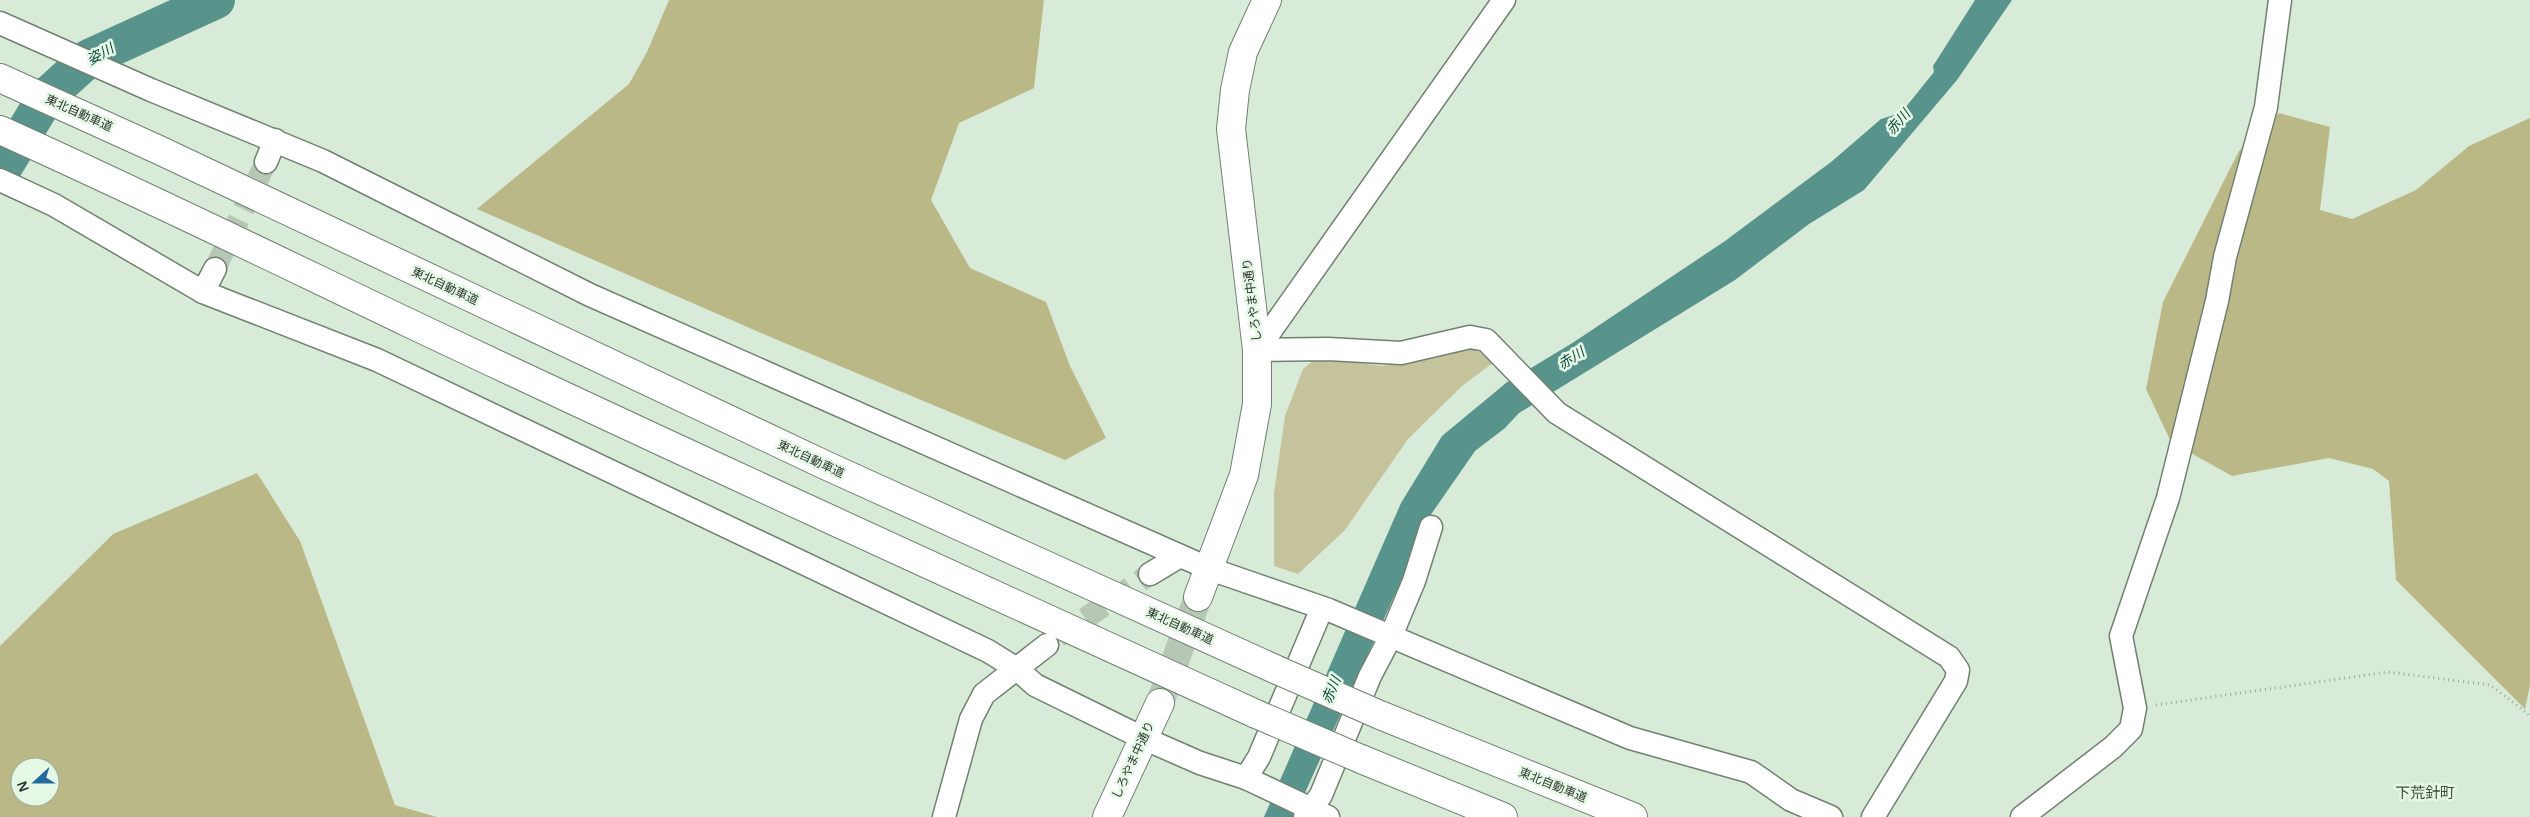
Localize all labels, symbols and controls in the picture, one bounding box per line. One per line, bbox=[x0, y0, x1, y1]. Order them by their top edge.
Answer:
water label: 姿川 bbox=[84, 39, 118, 68]
street label: 東北自動車道 bbox=[43, 92, 115, 134]
water label: 赤川 bbox=[1883, 105, 1915, 138]
street label: しろやま中通り bbox=[1240, 257, 1264, 343]
street label: 東北自動車道 bbox=[409, 264, 481, 308]
water label: 赤川 bbox=[1555, 343, 1589, 372]
street label: 東北自動車道 bbox=[775, 437, 847, 481]
street label: 東北自動車道 bbox=[1144, 605, 1216, 647]
water label: 赤川 bbox=[1318, 672, 1345, 706]
street label: しろやま中通り bbox=[1109, 719, 1157, 801]
north arrow bbox=[10, 757, 60, 807]
street label: 東北自動車道 bbox=[1517, 765, 1589, 805]
text: N bbox=[14, 779, 32, 794]
district label: 下荒針町 bbox=[2395, 784, 2455, 801]

